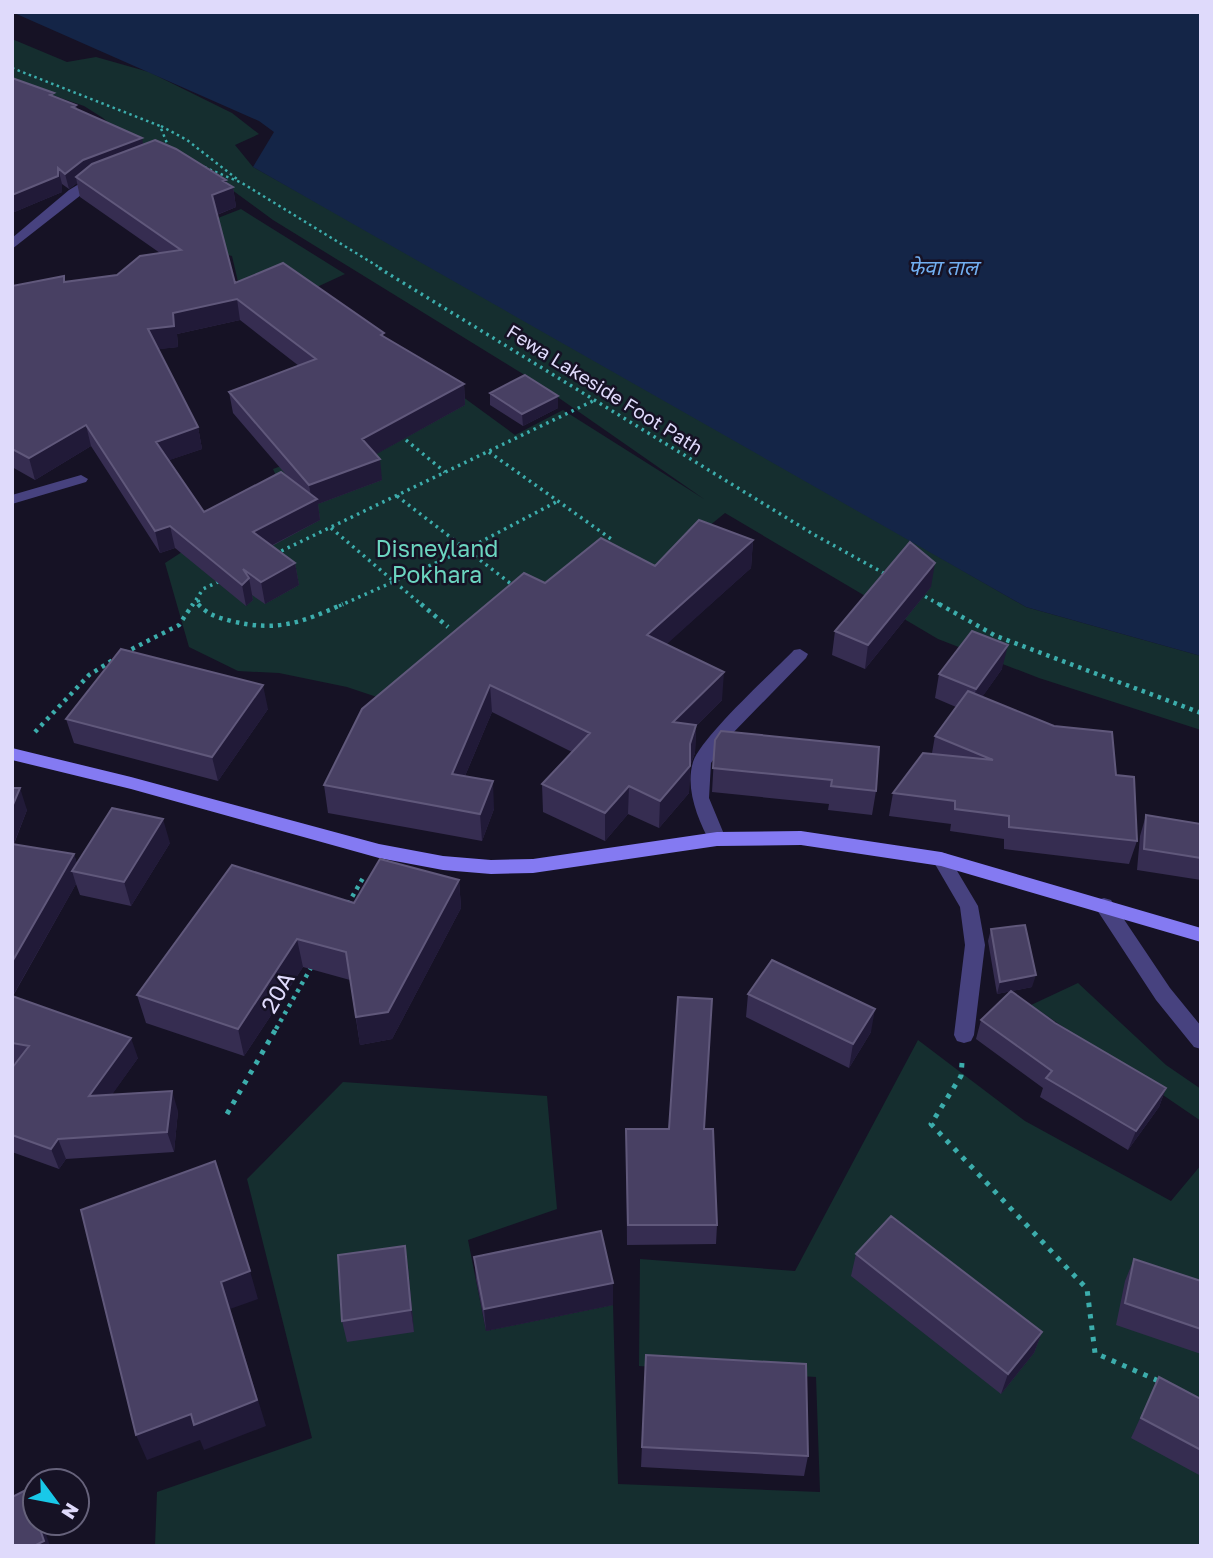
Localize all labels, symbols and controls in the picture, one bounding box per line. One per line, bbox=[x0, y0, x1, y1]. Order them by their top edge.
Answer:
water label: फेवा ताल bbox=[908, 254, 982, 280]
street label: Fewa Lakeside Foot Path bbox=[503, 319, 707, 459]
park label: Disneyland Pokhara bbox=[375, 534, 499, 588]
street label: 20A bbox=[254, 966, 300, 1018]
north arrow bbox=[21, 1467, 91, 1537]
text: N bbox=[57, 1499, 84, 1523]

